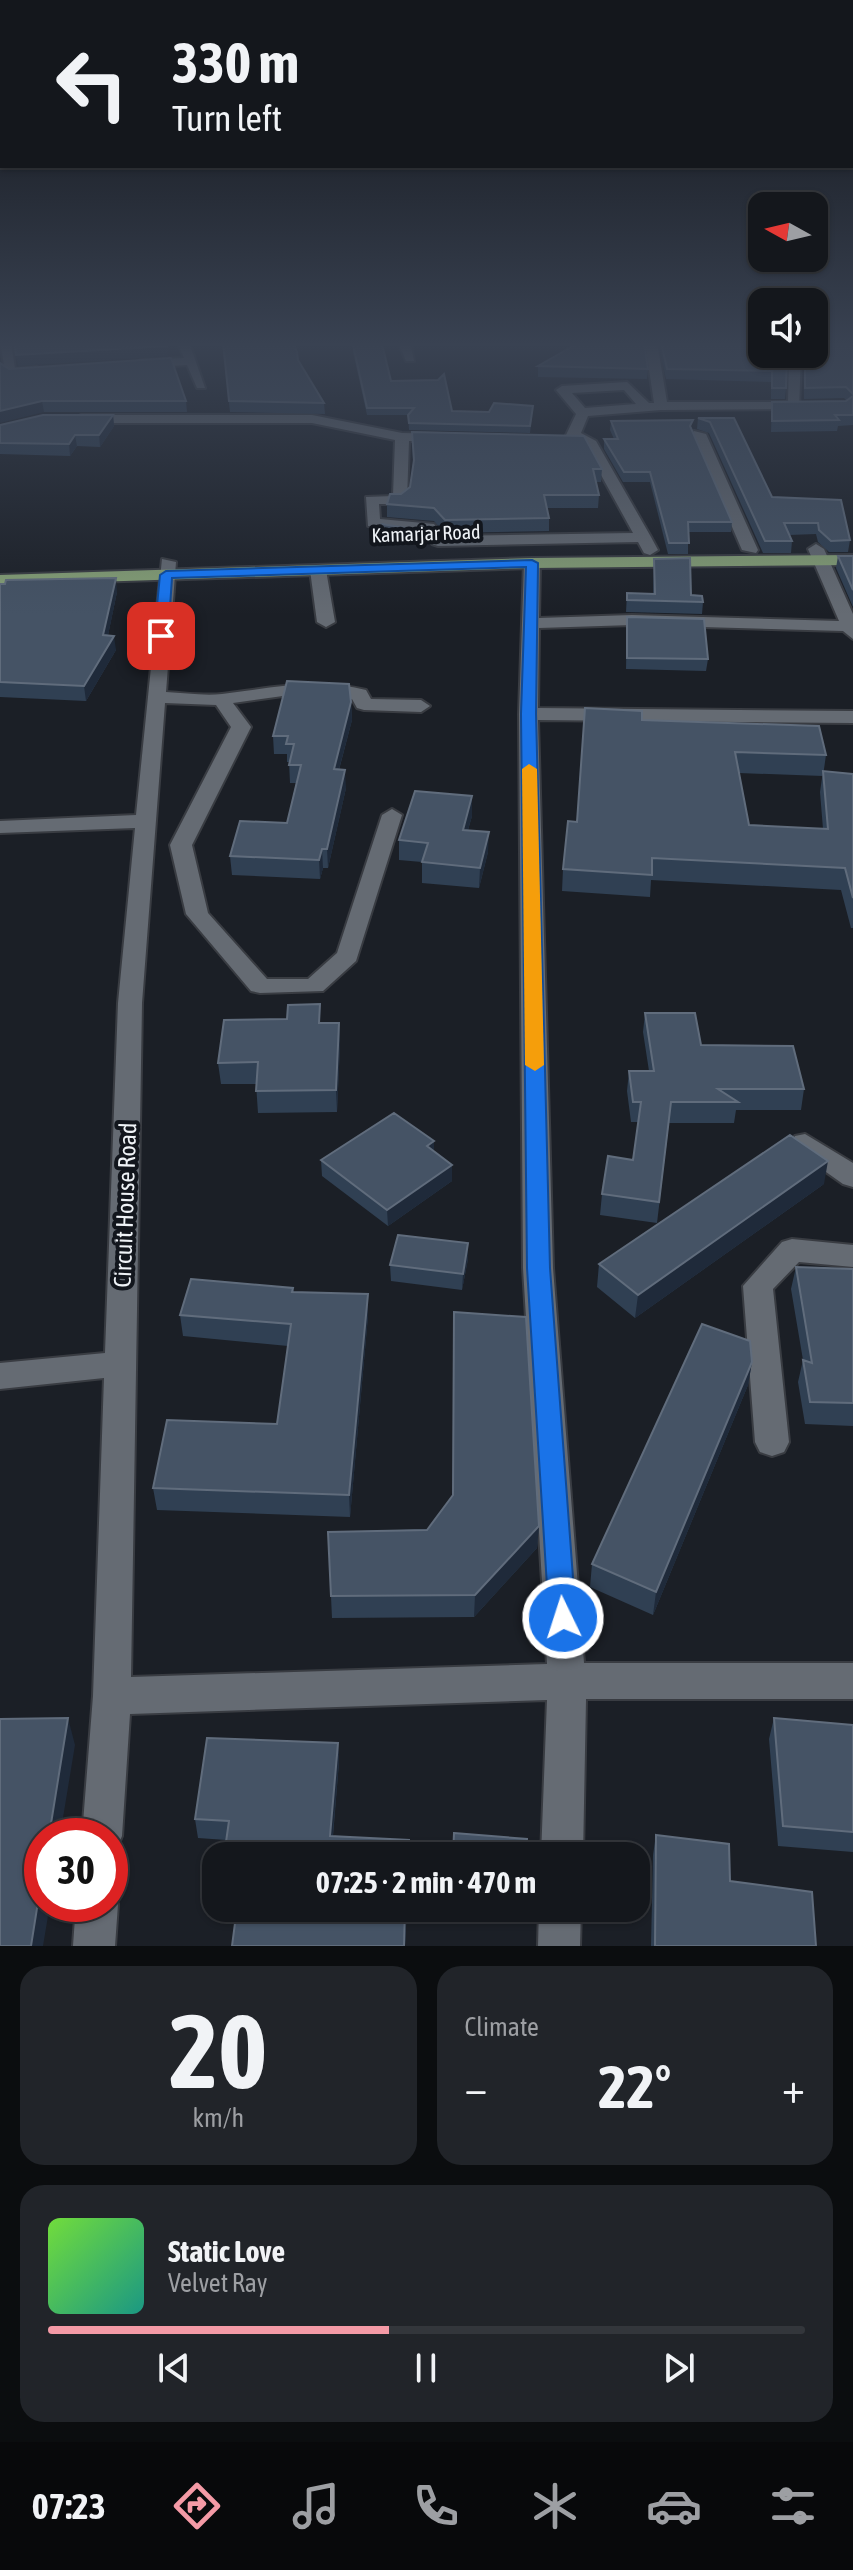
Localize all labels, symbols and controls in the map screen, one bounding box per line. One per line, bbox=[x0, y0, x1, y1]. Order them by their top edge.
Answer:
text: 330 m bbox=[172, 31, 299, 95]
icon: left bbox=[40, 32, 144, 136]
text: Turn left bbox=[172, 97, 282, 139]
north arrow bbox=[748, 192, 828, 272]
map controls bbox=[748, 192, 828, 368]
button: sound bbox=[748, 288, 828, 368]
street label: Kamarjar Road bbox=[371, 520, 481, 546]
pin bbox=[127, 602, 195, 670]
icon: arrive bbox=[139, 614, 183, 658]
street label: Circuit House Road bbox=[109, 1122, 141, 1288]
position arrow bbox=[521, 1576, 605, 1660]
speed limit sign: 30 bbox=[24, 1818, 128, 1922]
text: 07:25 · 2 min · 470 m bbox=[316, 1865, 536, 1899]
text: 20 bbox=[169, 1991, 267, 2110]
text: Climate bbox=[465, 2012, 539, 2042]
text: 22° bbox=[598, 2052, 671, 2121]
text: − bbox=[465, 2062, 487, 2112]
text: + bbox=[782, 2062, 805, 2112]
text: km/h bbox=[192, 2103, 244, 2133]
text: Static Love bbox=[168, 2234, 285, 2268]
text: Velvet Ray bbox=[168, 2268, 268, 2298]
icon: previous bbox=[152, 2346, 196, 2390]
icon: pause bbox=[404, 2346, 448, 2390]
icon: next bbox=[657, 2346, 701, 2390]
icon: directions bbox=[169, 2478, 225, 2534]
icon: music bbox=[288, 2478, 344, 2534]
icon: phone bbox=[408, 2478, 464, 2534]
icon: climate bbox=[527, 2478, 583, 2534]
icon: car bbox=[646, 2478, 702, 2534]
icon: filters bbox=[765, 2478, 821, 2534]
text: 07:23 bbox=[32, 2485, 106, 2527]

